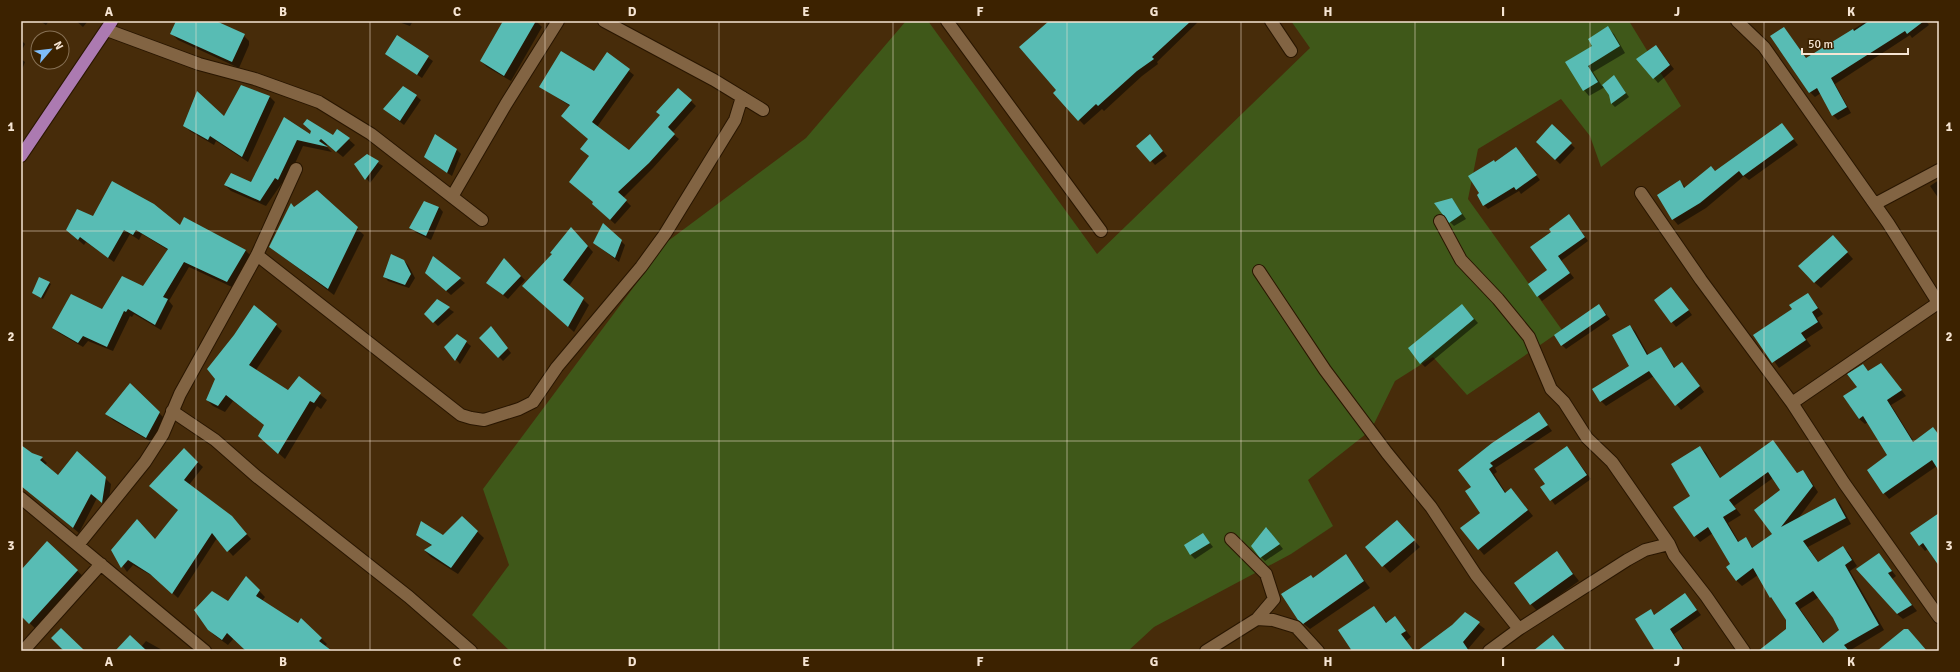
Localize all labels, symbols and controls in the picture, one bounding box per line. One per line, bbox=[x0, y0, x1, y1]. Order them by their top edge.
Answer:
text: A bbox=[105, 4, 114, 20]
text: B bbox=[279, 4, 287, 20]
text: C bbox=[453, 4, 461, 20]
text: D bbox=[628, 4, 637, 20]
text: E bbox=[802, 4, 810, 20]
text: F bbox=[977, 4, 984, 20]
text: G bbox=[1150, 4, 1158, 20]
text: H bbox=[1324, 4, 1332, 20]
text: I bbox=[1501, 4, 1505, 20]
text: J bbox=[1674, 4, 1680, 20]
text: K bbox=[1847, 4, 1855, 20]
north arrow bbox=[30, 30, 70, 70]
scale bar bbox=[1802, 30, 1908, 56]
text: 50 m bbox=[1808, 37, 1833, 52]
text: N bbox=[51, 39, 66, 52]
text: 1 bbox=[7, 119, 15, 135]
text: 1 bbox=[1945, 119, 1953, 135]
text: 2 bbox=[7, 329, 15, 345]
text: 2 bbox=[1945, 329, 1953, 345]
text: 3 bbox=[7, 538, 15, 554]
text: 3 bbox=[1945, 538, 1953, 554]
text: A bbox=[105, 654, 114, 670]
text: B bbox=[279, 654, 287, 670]
text: C bbox=[453, 654, 461, 670]
text: D bbox=[628, 654, 637, 670]
text: E bbox=[802, 654, 810, 670]
text: F bbox=[977, 654, 984, 670]
text: G bbox=[1150, 654, 1158, 670]
text: H bbox=[1324, 654, 1332, 670]
text: I bbox=[1501, 654, 1505, 670]
text: J bbox=[1674, 654, 1680, 670]
text: K bbox=[1847, 654, 1855, 670]

